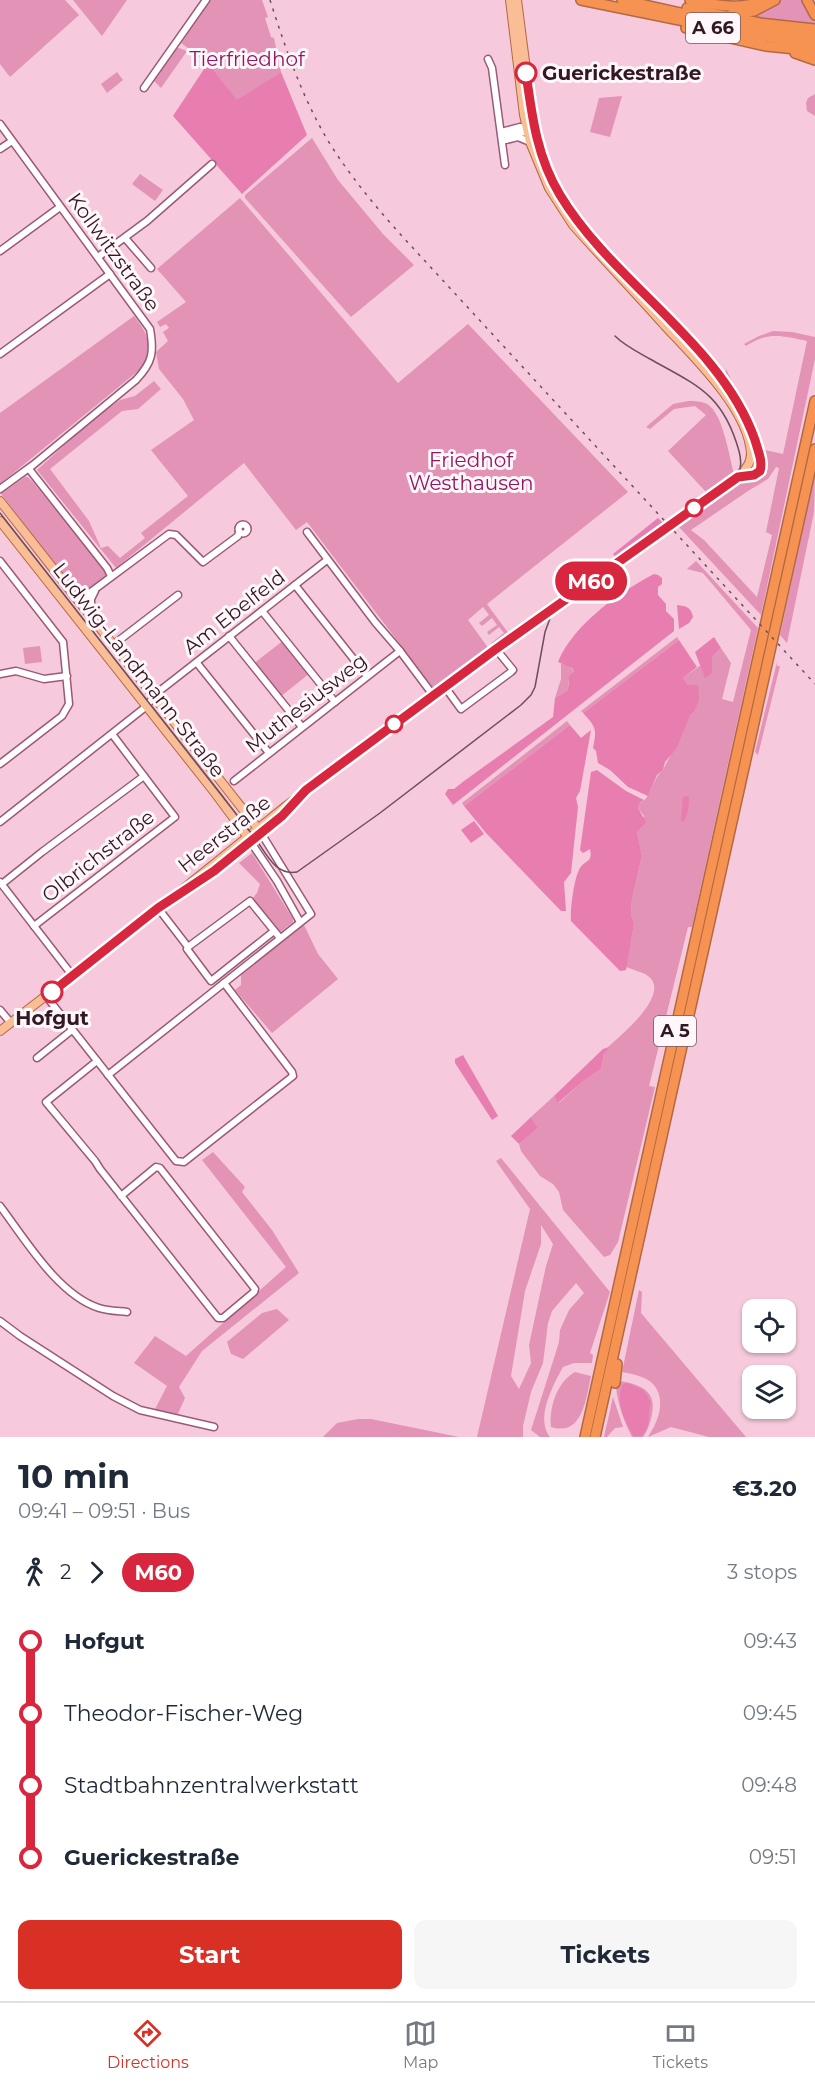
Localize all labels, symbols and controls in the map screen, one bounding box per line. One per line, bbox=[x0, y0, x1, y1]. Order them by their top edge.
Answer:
road number: A 66 bbox=[686, 13, 740, 43]
park label: Tierfriedhof bbox=[189, 47, 306, 71]
place label: Guerickestraße bbox=[542, 61, 701, 85]
marker: Guerickestraße bbox=[515, 62, 537, 84]
street label: Kollwitzstraße bbox=[63, 188, 165, 316]
park label: Friedhof Westhausen bbox=[408, 448, 534, 495]
unlabelled marker bbox=[685, 499, 703, 517]
street label: Ludwig-Landmann-Straße bbox=[48, 558, 230, 782]
line badge: M60 bbox=[556, 562, 626, 600]
street label: Am Ebelfeld bbox=[178, 565, 290, 659]
text: M60 bbox=[567, 569, 615, 594]
street label: Muthesiusweg bbox=[241, 648, 371, 758]
unlabelled marker bbox=[385, 715, 403, 733]
street label: Heerstraße bbox=[173, 790, 275, 878]
street label: Olbrichstraße bbox=[37, 805, 159, 907]
marker: Hofgut bbox=[41, 981, 63, 1003]
place label: Hofgut bbox=[15, 1006, 89, 1030]
road number: A 5 bbox=[654, 1016, 696, 1046]
map controls bbox=[742, 1299, 796, 1419]
button: locate bbox=[742, 1299, 796, 1353]
button: layers bbox=[742, 1365, 796, 1419]
text: 10 min bbox=[18, 1456, 130, 1496]
text: €3.20 bbox=[732, 1475, 797, 1502]
text: 09:41 – 09:51 · Bus bbox=[18, 1499, 190, 1523]
icon: walk bbox=[18, 1556, 51, 1589]
icon: forward bbox=[80, 1556, 113, 1589]
text: 2 bbox=[60, 1560, 71, 1584]
text: M60 bbox=[134, 1560, 182, 1585]
text: 3 stops bbox=[727, 1560, 797, 1584]
text: Hofgut bbox=[64, 1628, 145, 1655]
text: 09:43 bbox=[743, 1629, 797, 1653]
text: Theodor-Fischer-Weg bbox=[64, 1700, 303, 1727]
text: 09:45 bbox=[743, 1701, 797, 1725]
text: Stadtbahnzentralwerkstatt bbox=[64, 1772, 359, 1799]
text: 09:48 bbox=[741, 1773, 797, 1797]
text: Guerickestraße bbox=[64, 1844, 239, 1871]
text: 09:51 bbox=[749, 1845, 797, 1869]
button: Start bbox=[18, 1920, 402, 1989]
button: Tickets bbox=[414, 1920, 797, 1989]
tab: Directions bbox=[107, 2017, 189, 2072]
tab: Map bbox=[403, 2017, 438, 2072]
tab: Tickets bbox=[652, 2017, 708, 2072]

